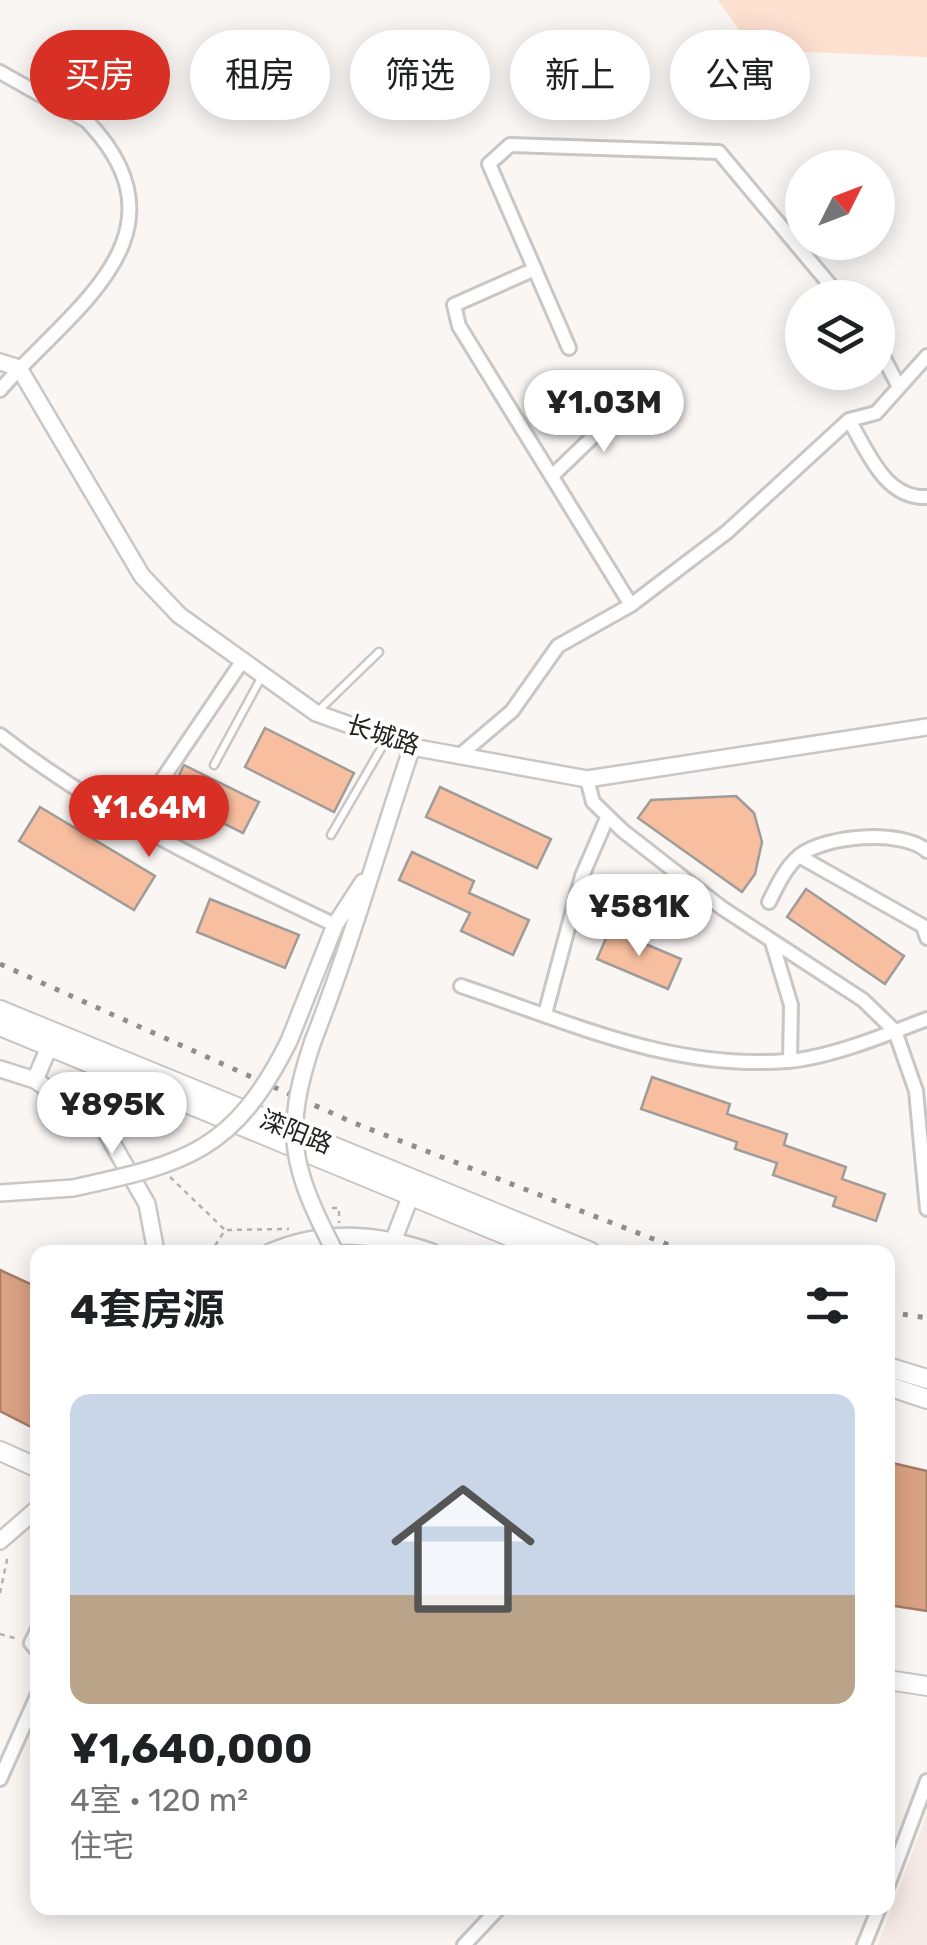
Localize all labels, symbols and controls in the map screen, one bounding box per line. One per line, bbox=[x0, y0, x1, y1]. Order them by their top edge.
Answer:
chip: 买房 bbox=[30, 30, 170, 120]
chip: 租房 bbox=[190, 30, 330, 120]
chip: 筛选 bbox=[350, 30, 490, 120]
chip: 新上 bbox=[510, 30, 650, 120]
chip: 公寓 bbox=[670, 30, 810, 120]
north arrow bbox=[785, 150, 895, 260]
map controls bbox=[785, 150, 895, 390]
button: layers bbox=[785, 280, 895, 390]
pin: ¥1.03M bbox=[523, 370, 685, 455]
text: ¥1.03M bbox=[546, 383, 662, 421]
street label: 长城路 bbox=[343, 710, 423, 760]
pin: ¥1.64M bbox=[68, 775, 230, 860]
text: ¥1.64M bbox=[91, 788, 207, 826]
pin: ¥581K bbox=[569, 874, 709, 959]
text: ¥581K bbox=[588, 887, 690, 925]
pin: ¥895K bbox=[42, 1072, 182, 1157]
text: ¥895K bbox=[59, 1085, 165, 1123]
street label: 滦阳路 bbox=[256, 1105, 336, 1159]
icon: filters bbox=[800, 1278, 855, 1333]
text: 4套房源 bbox=[70, 1285, 225, 1335]
icon: home bbox=[373, 1459, 553, 1639]
text: ¥1,640,000 bbox=[70, 1724, 313, 1774]
text: 4室 · 120 m² bbox=[70, 1781, 248, 1819]
text: 住宅 bbox=[70, 1827, 134, 1865]

